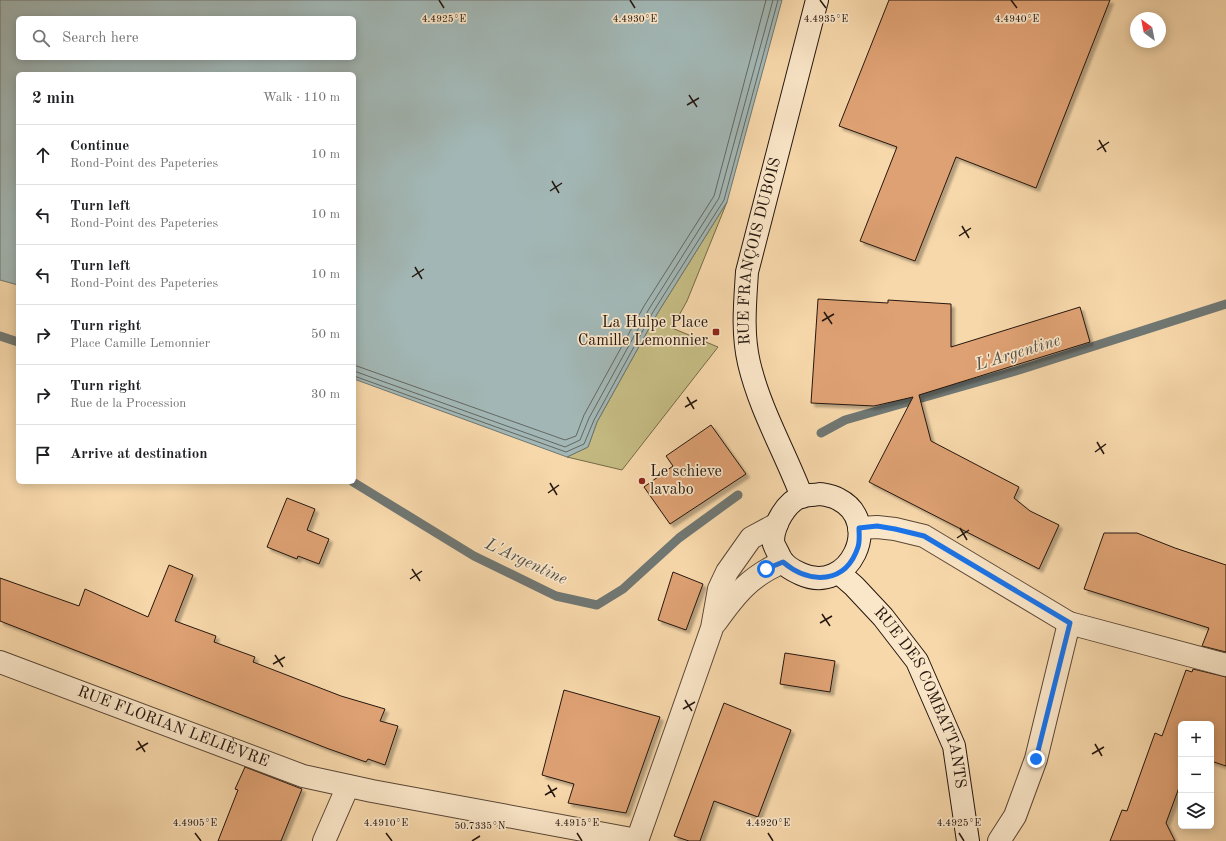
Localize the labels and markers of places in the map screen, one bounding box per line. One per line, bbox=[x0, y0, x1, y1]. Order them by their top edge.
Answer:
place label: La Hulpe Place Camille Lemonnier bbox=[578, 315, 708, 349]
marker: La Hulpe Place Camille Lemonnier bbox=[711, 327, 721, 337]
place label: Le schieve lavabo bbox=[650, 464, 722, 498]
marker: Le schieve lavabo bbox=[637, 476, 647, 486]

